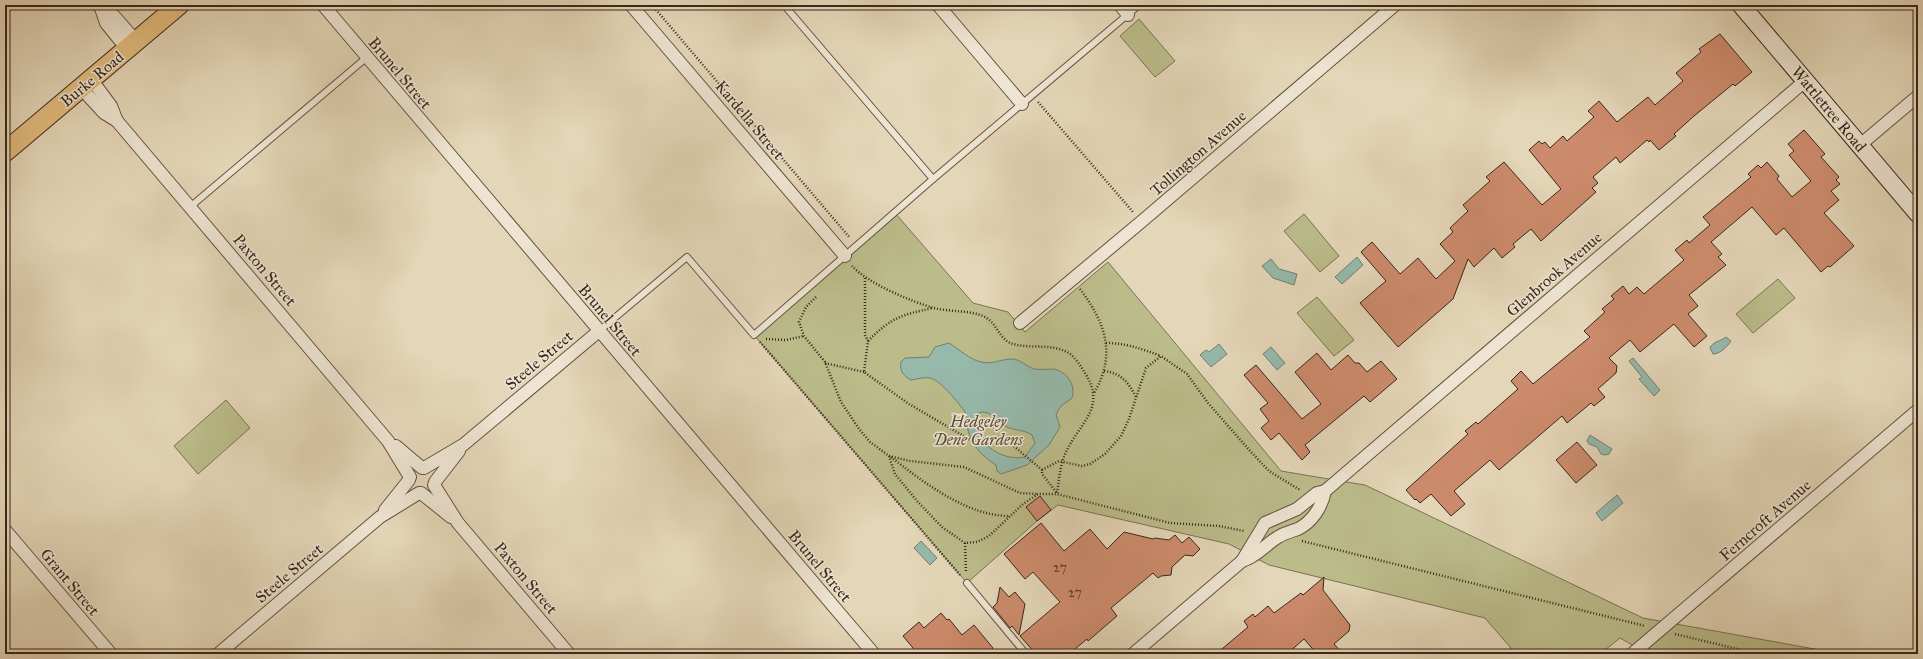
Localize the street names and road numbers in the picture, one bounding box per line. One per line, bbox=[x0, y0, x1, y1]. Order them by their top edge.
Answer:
street label: Brunel Street bbox=[364, 33, 436, 113]
street label: Burke Road bbox=[57, 47, 127, 111]
street label: Wattletree Road bbox=[1788, 62, 1870, 156]
street label: Kardella Street bbox=[711, 77, 789, 164]
street label: Tollington Avenue bbox=[1146, 106, 1251, 201]
street label: Glenbrook Avenue bbox=[1502, 227, 1606, 321]
street label: Paxton Street bbox=[229, 230, 301, 310]
street label: Brunel Street bbox=[574, 280, 646, 360]
street label: Steele Street bbox=[501, 326, 577, 394]
street label: Ferncroft Avenue bbox=[1715, 475, 1815, 565]
street label: Brunel Street bbox=[784, 526, 856, 606]
street label: Paxton Street bbox=[490, 538, 562, 618]
street label: Steele Street bbox=[251, 539, 327, 607]
street label: Grant Street bbox=[36, 545, 104, 620]

